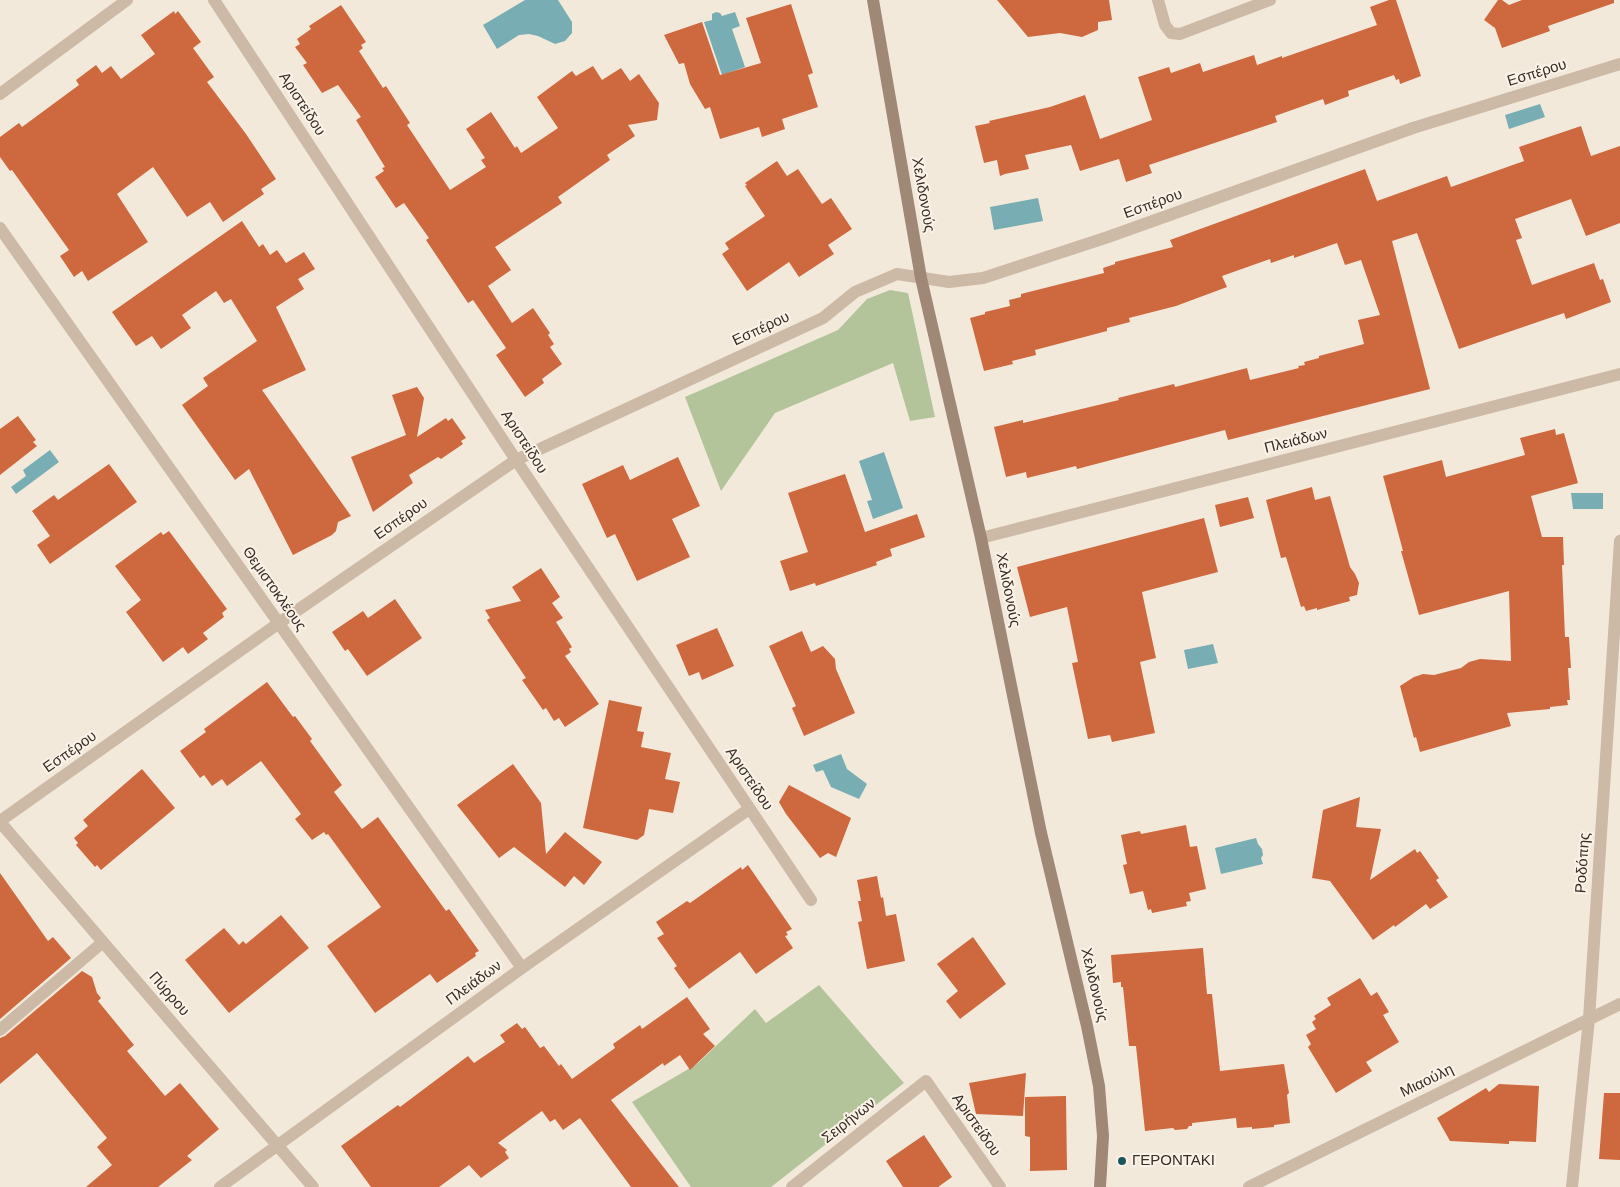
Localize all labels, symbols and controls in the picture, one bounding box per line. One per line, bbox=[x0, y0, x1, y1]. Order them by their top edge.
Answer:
street label: Εσπέρου bbox=[1505, 55, 1569, 91]
street label: Αριστείδου bbox=[275, 69, 329, 139]
street label: Χελιδονούς bbox=[908, 156, 938, 234]
street label: Εσπέρου bbox=[1121, 185, 1185, 223]
street label: Εσπέρου bbox=[730, 308, 792, 350]
street label: Αριστείδου bbox=[497, 407, 551, 477]
street label: Πλειάδων bbox=[1262, 424, 1330, 458]
street label: Εσπέρου bbox=[371, 494, 431, 544]
street label: Θεμιστοκλέους bbox=[238, 543, 310, 635]
street label: Χελιδονούς bbox=[992, 551, 1024, 629]
street label: Εσπέρου bbox=[40, 727, 100, 777]
street label: Αριστείδου bbox=[721, 744, 777, 814]
street label: Ροδόπης bbox=[1572, 832, 1594, 894]
street label: Χελιδονούς bbox=[1077, 946, 1111, 1024]
street label: Πλειάδων bbox=[443, 957, 505, 1009]
street label: Πύρρου bbox=[145, 968, 193, 1020]
street label: Μιαούλη bbox=[1397, 1060, 1457, 1102]
street label: Αριστείδου bbox=[948, 1090, 1004, 1160]
street label: Σειρήνων bbox=[819, 1095, 879, 1147]
place label: ΓΕΡΟΝΤΑΚΙ bbox=[1132, 1152, 1215, 1170]
marker: ΓΕΡΟΝΤΑΚΙ bbox=[1116, 1155, 1128, 1167]

